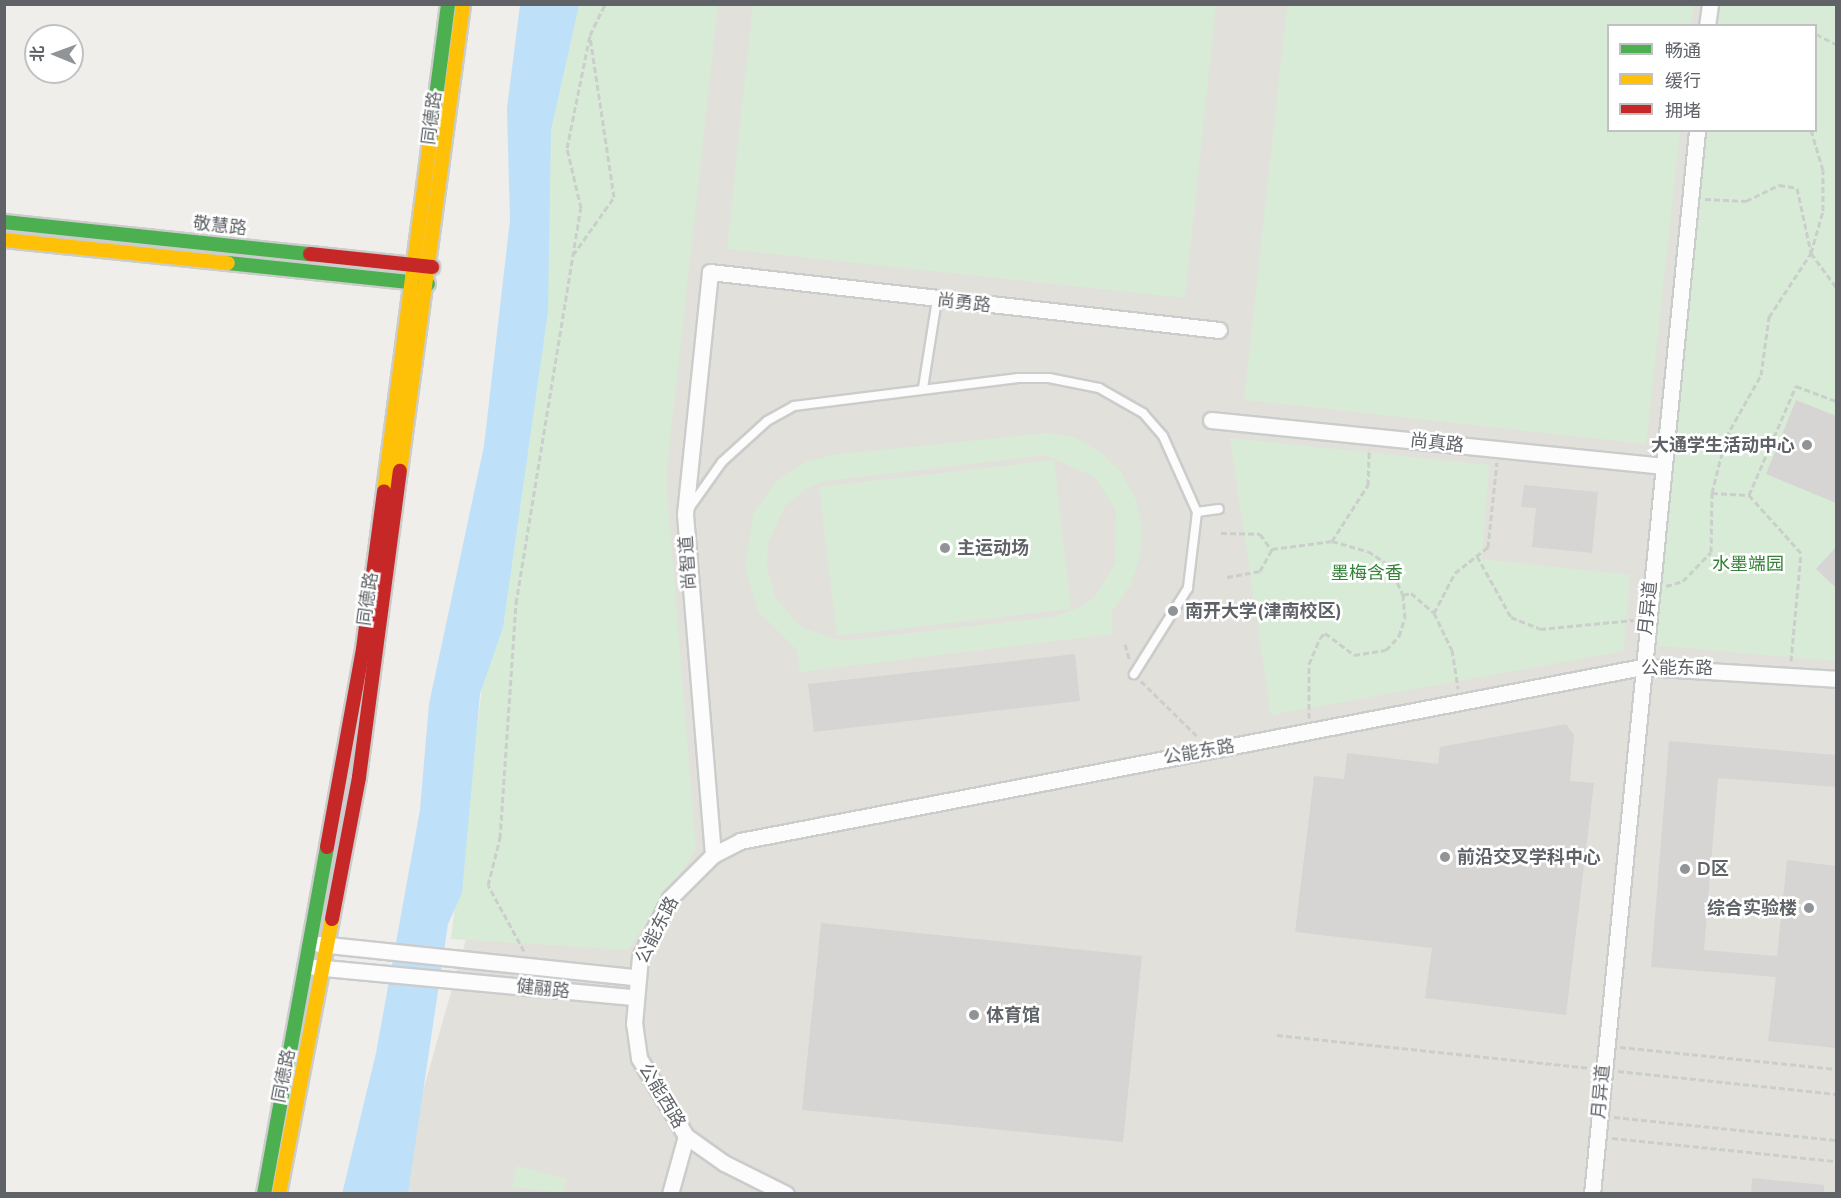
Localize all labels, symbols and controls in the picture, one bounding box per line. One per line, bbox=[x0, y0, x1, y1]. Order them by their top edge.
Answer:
north arrow bbox=[24, 24, 84, 84]
legend bbox=[1607, 24, 1817, 132]
text: 畅通 bbox=[1665, 39, 1701, 63]
text: 北 bbox=[27, 46, 49, 62]
text: 缓行 bbox=[1665, 69, 1701, 93]
street label: 同德路 bbox=[418, 90, 446, 146]
text: 拥堵 bbox=[1665, 99, 1701, 123]
street label: 敬慧路 bbox=[192, 212, 248, 240]
street label: 尚勇路 bbox=[936, 289, 992, 317]
street label: 尚真路 bbox=[1409, 429, 1465, 457]
place label: 大通学生活动中心 bbox=[1651, 434, 1795, 456]
marker: 大通学生活动中心 bbox=[1800, 438, 1814, 452]
street label: 尚智道 bbox=[675, 535, 701, 591]
place label: 主运动场 bbox=[957, 537, 1029, 559]
marker: 主运动场 bbox=[938, 541, 952, 555]
park label: 水墨端园 bbox=[1712, 553, 1784, 575]
park label: 墨梅含香 bbox=[1331, 562, 1403, 584]
street label: 同德路 bbox=[354, 571, 382, 627]
street label: 月异道 bbox=[1634, 580, 1662, 636]
place label: 南开大学(津南校区) bbox=[1185, 600, 1342, 622]
marker: 南开大学(津南校区) bbox=[1166, 604, 1180, 618]
street label: 公能东路 bbox=[1641, 657, 1713, 679]
street label: 公能东路 bbox=[1162, 735, 1236, 769]
place label: 前沿交叉学科中心 bbox=[1457, 846, 1601, 868]
marker: 前沿交叉学科中心 bbox=[1438, 850, 1452, 864]
place label: D区 bbox=[1697, 858, 1729, 880]
marker: D区 bbox=[1678, 862, 1692, 876]
street label: 公能东路 bbox=[631, 893, 683, 967]
place label: 综合实验楼 bbox=[1707, 897, 1797, 919]
marker: 综合实验楼 bbox=[1802, 901, 1816, 915]
street label: 健翮路 bbox=[515, 975, 571, 1003]
place label: 体育馆 bbox=[986, 1004, 1040, 1026]
marker: 体育馆 bbox=[967, 1008, 981, 1022]
street label: 同德路 bbox=[268, 1047, 300, 1105]
street label: 公能西路 bbox=[634, 1060, 690, 1132]
street label: 月异道 bbox=[1588, 1064, 1614, 1120]

